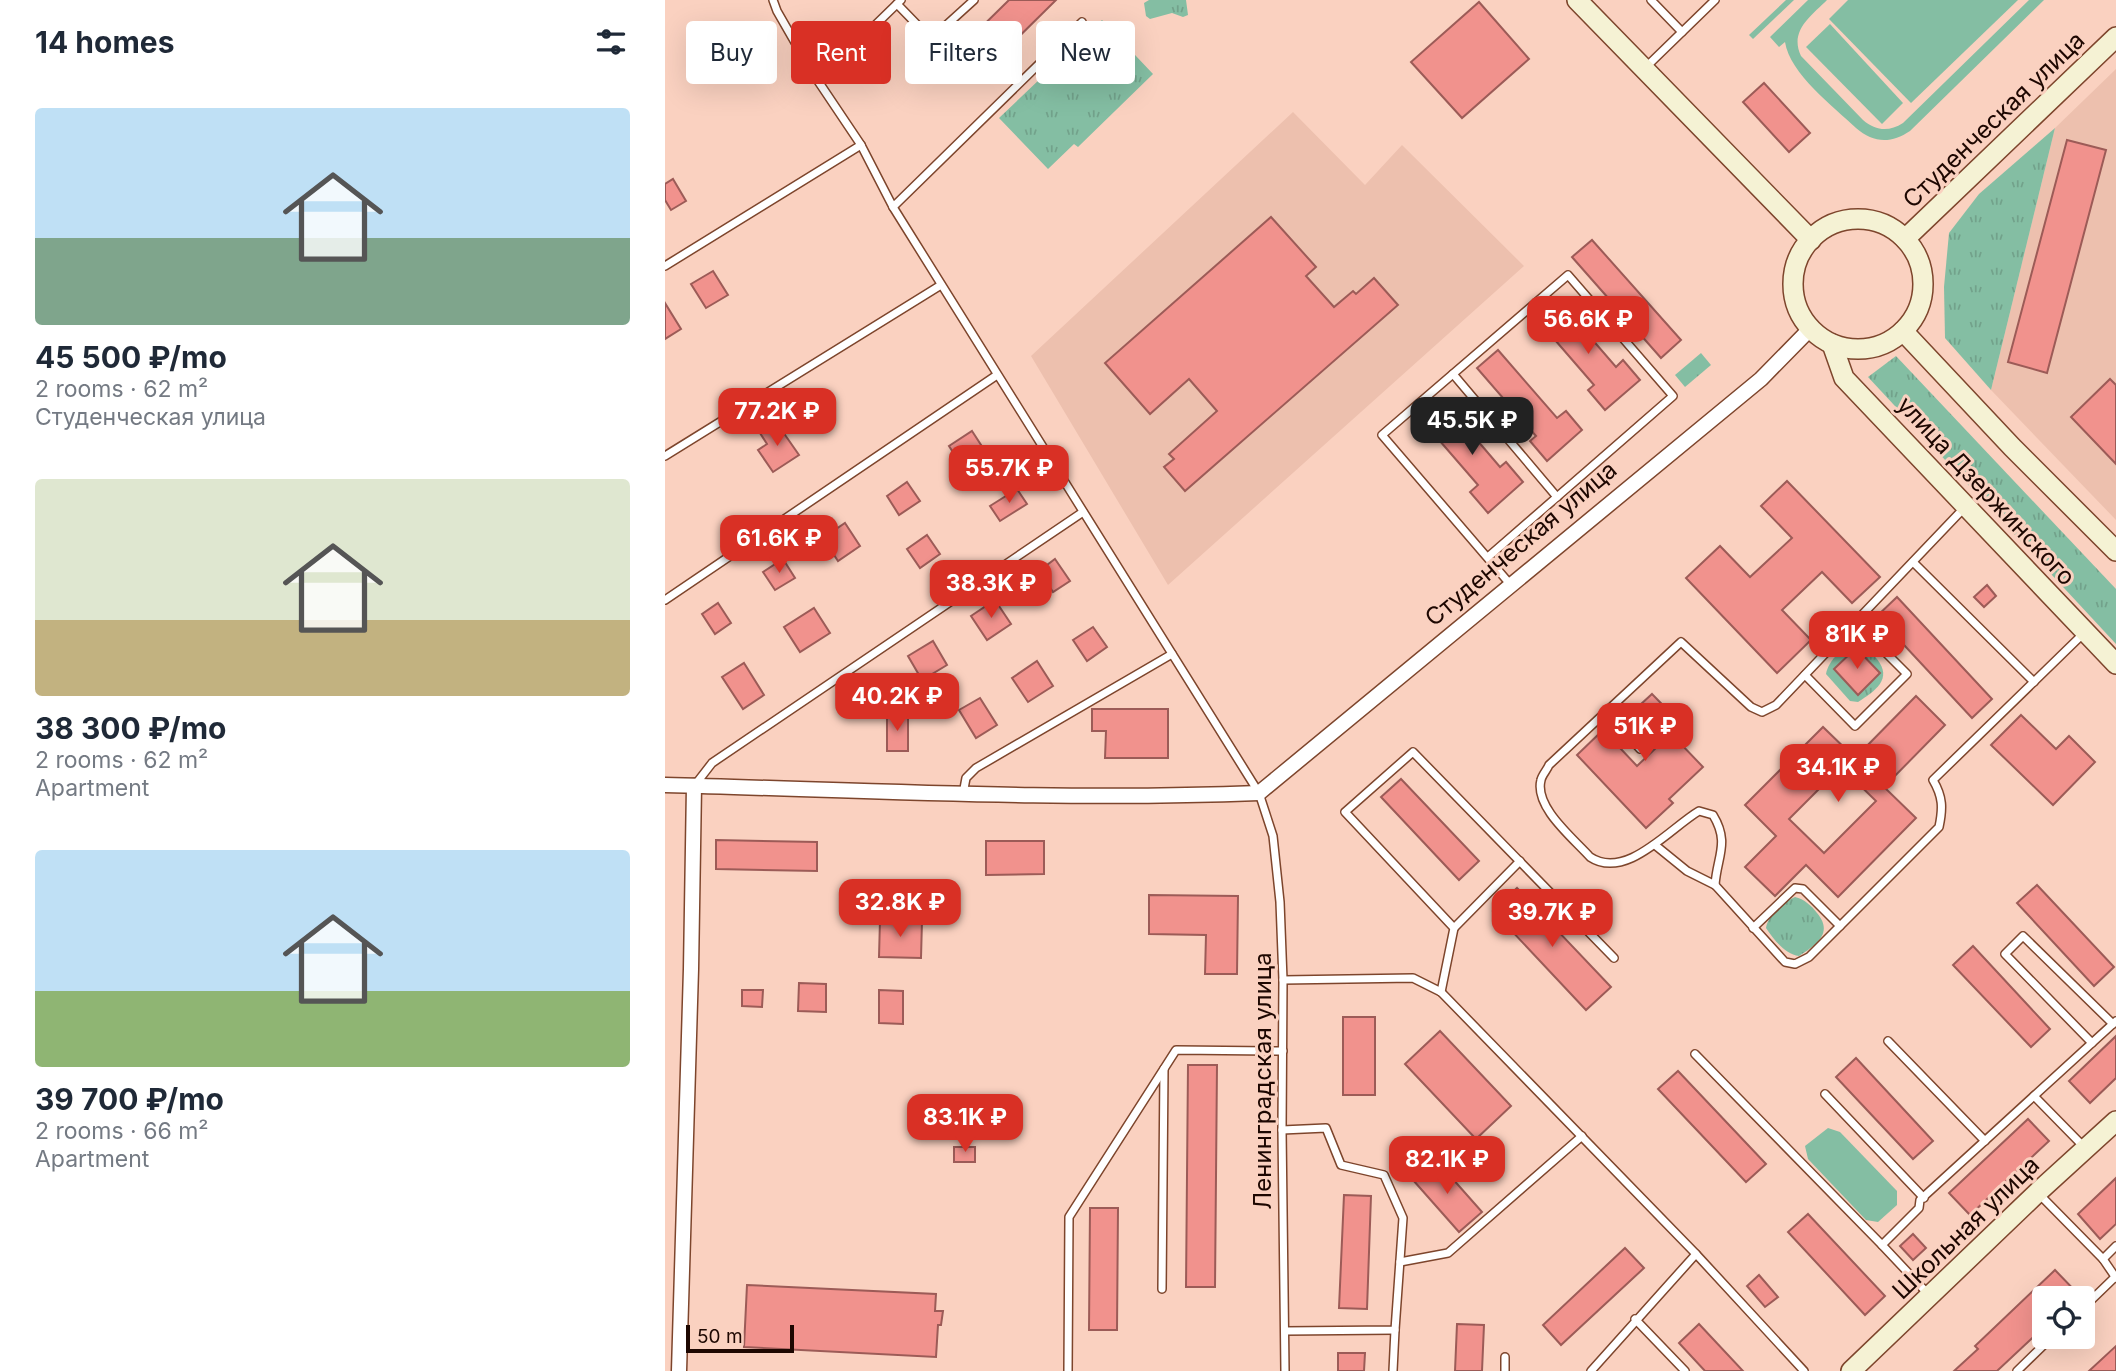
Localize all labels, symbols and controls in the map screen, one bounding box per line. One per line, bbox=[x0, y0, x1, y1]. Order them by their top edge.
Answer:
chip: Buy bbox=[686, 21, 777, 84]
chip: Rent bbox=[791, 21, 891, 84]
chip: Filters bbox=[905, 21, 1022, 84]
chip: New bbox=[1036, 21, 1135, 84]
icon: filters bbox=[592, 23, 630, 61]
text: 14 homes bbox=[35, 24, 174, 60]
street label: Студенческая улица bbox=[1897, 25, 2090, 214]
icon: home bbox=[270, 154, 396, 280]
pin: 56.6K ₽ bbox=[1523, 296, 1653, 356]
text: 56.6K ₽ bbox=[1543, 305, 1633, 333]
text: 45 500 ₽/mo bbox=[35, 339, 227, 375]
text: 2 rooms · 62 m² bbox=[35, 375, 208, 403]
pin: 77.2K ₽ bbox=[712, 388, 842, 448]
street label: улица Дзержинского bbox=[1891, 390, 2081, 591]
text: 77.2K ₽ bbox=[734, 397, 820, 425]
pin: 45.5K ₽ bbox=[1407, 398, 1537, 457]
text: Студенческая улица bbox=[35, 403, 266, 431]
text: 45.5K ₽ bbox=[1426, 406, 1518, 434]
pin: 55.7K ₽ bbox=[944, 446, 1074, 505]
text: 55.7K ₽ bbox=[965, 454, 1053, 482]
street label: Студенческая улица bbox=[1419, 455, 1622, 632]
pin: 61.6K ₽ bbox=[714, 516, 844, 575]
text: 61.6K ₽ bbox=[736, 524, 822, 552]
icon: home bbox=[270, 525, 396, 651]
pin: 38.3K ₽ bbox=[926, 560, 1056, 620]
text: 38.3K ₽ bbox=[946, 569, 1036, 597]
pin: 81K ₽ bbox=[1808, 612, 1906, 671]
text: 81K ₽ bbox=[1825, 620, 1889, 648]
pin: 40.2K ₽ bbox=[832, 674, 962, 733]
text: 40.2K ₽ bbox=[851, 682, 943, 710]
pin: 51K ₽ bbox=[1596, 704, 1694, 763]
text: 38 300 ₽/mo bbox=[35, 710, 226, 746]
text: 51K ₽ bbox=[1613, 712, 1677, 740]
pin: 34.1K ₽ bbox=[1773, 744, 1903, 804]
text: 2 rooms · 62 m² bbox=[35, 746, 208, 774]
text: 34.1K ₽ bbox=[1796, 753, 1880, 781]
text: Apartment bbox=[35, 774, 149, 802]
pin: 32.8K ₽ bbox=[835, 880, 965, 939]
text: 32.8K ₽ bbox=[855, 888, 945, 916]
pin: 39.7K ₽ bbox=[1487, 890, 1617, 949]
icon: home bbox=[270, 896, 396, 1022]
text: 39.7K ₽ bbox=[1508, 898, 1596, 926]
street label: Ленинградская улица bbox=[1248, 952, 1277, 1210]
text: 39 700 ₽/mo bbox=[35, 1081, 224, 1117]
pin: 83.1K ₽ bbox=[900, 1094, 1030, 1154]
text: 83.1K ₽ bbox=[923, 1103, 1007, 1131]
text: 2 rooms · 66 m² bbox=[35, 1117, 209, 1145]
pin: 82.1K ₽ bbox=[1382, 1136, 1512, 1196]
text: Apartment bbox=[35, 1145, 149, 1173]
text: 82.1K ₽ bbox=[1405, 1145, 1489, 1173]
street label: Школьная улица bbox=[1886, 1150, 2045, 1305]
map controls bbox=[2032, 1286, 2095, 1349]
button: locate bbox=[2032, 1286, 2095, 1349]
scale bar bbox=[686, 1322, 795, 1354]
text: 50 m bbox=[697, 1325, 743, 1348]

